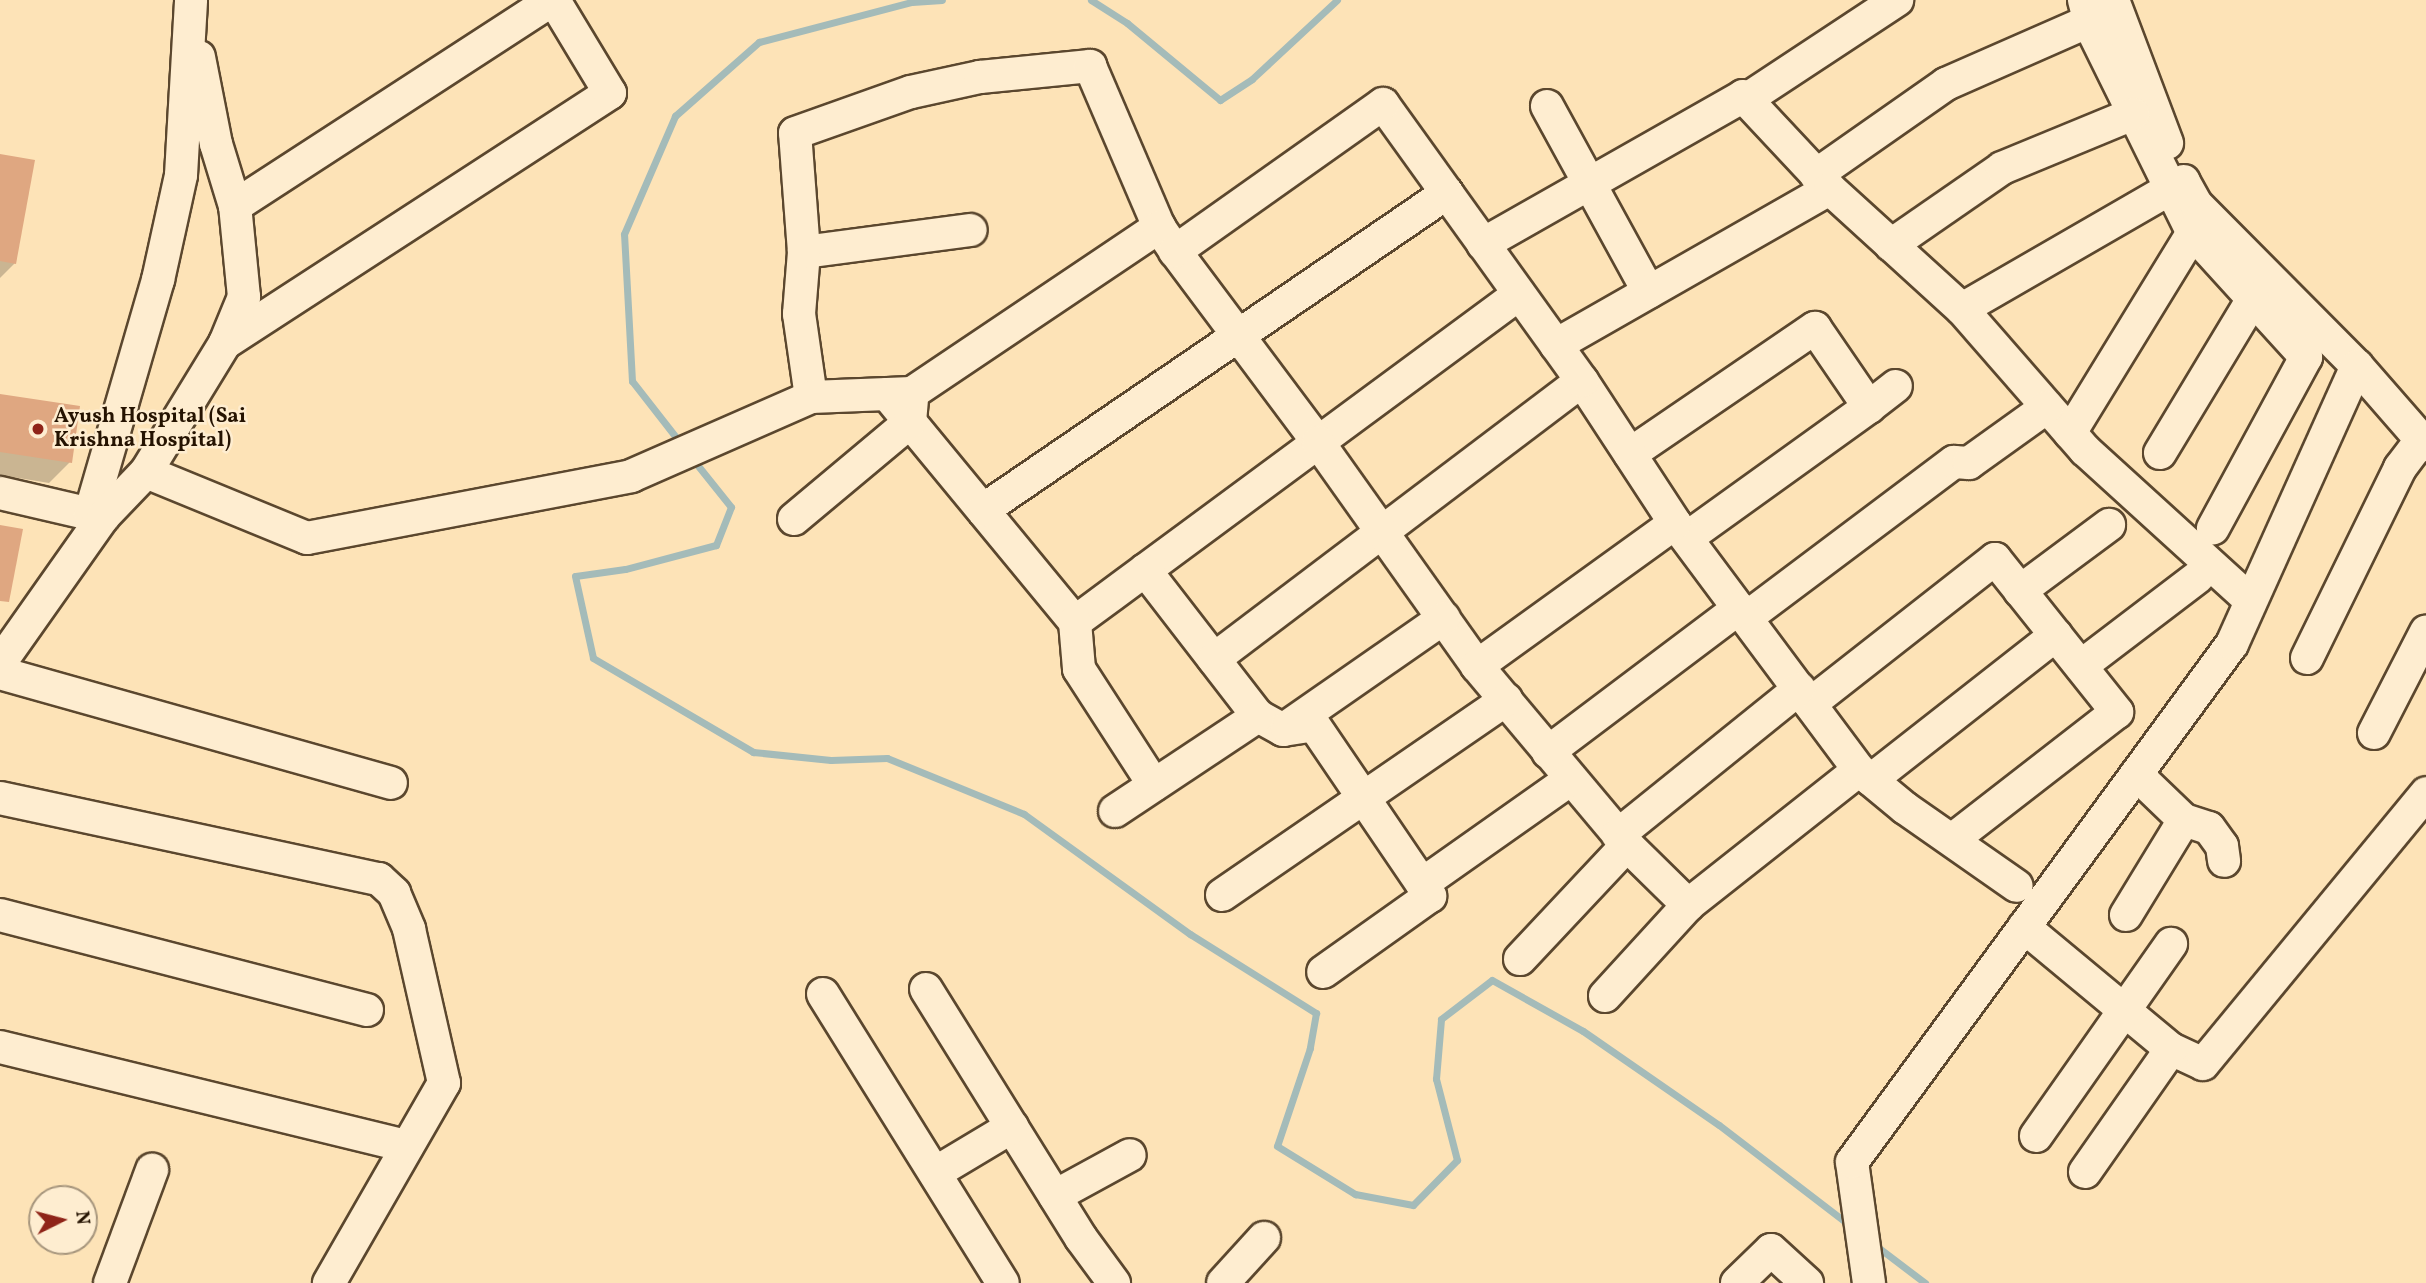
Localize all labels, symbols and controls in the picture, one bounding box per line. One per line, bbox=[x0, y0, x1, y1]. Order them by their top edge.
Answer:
place label: Ayush Hospital (Sai Krishna Hospital) bbox=[54, 404, 246, 454]
marker: Ayush Hospital (Sai Krishna Hospital) bbox=[28, 419, 48, 439]
north arrow bbox=[28, 1185, 98, 1255]
text: N bbox=[68, 1210, 96, 1226]

